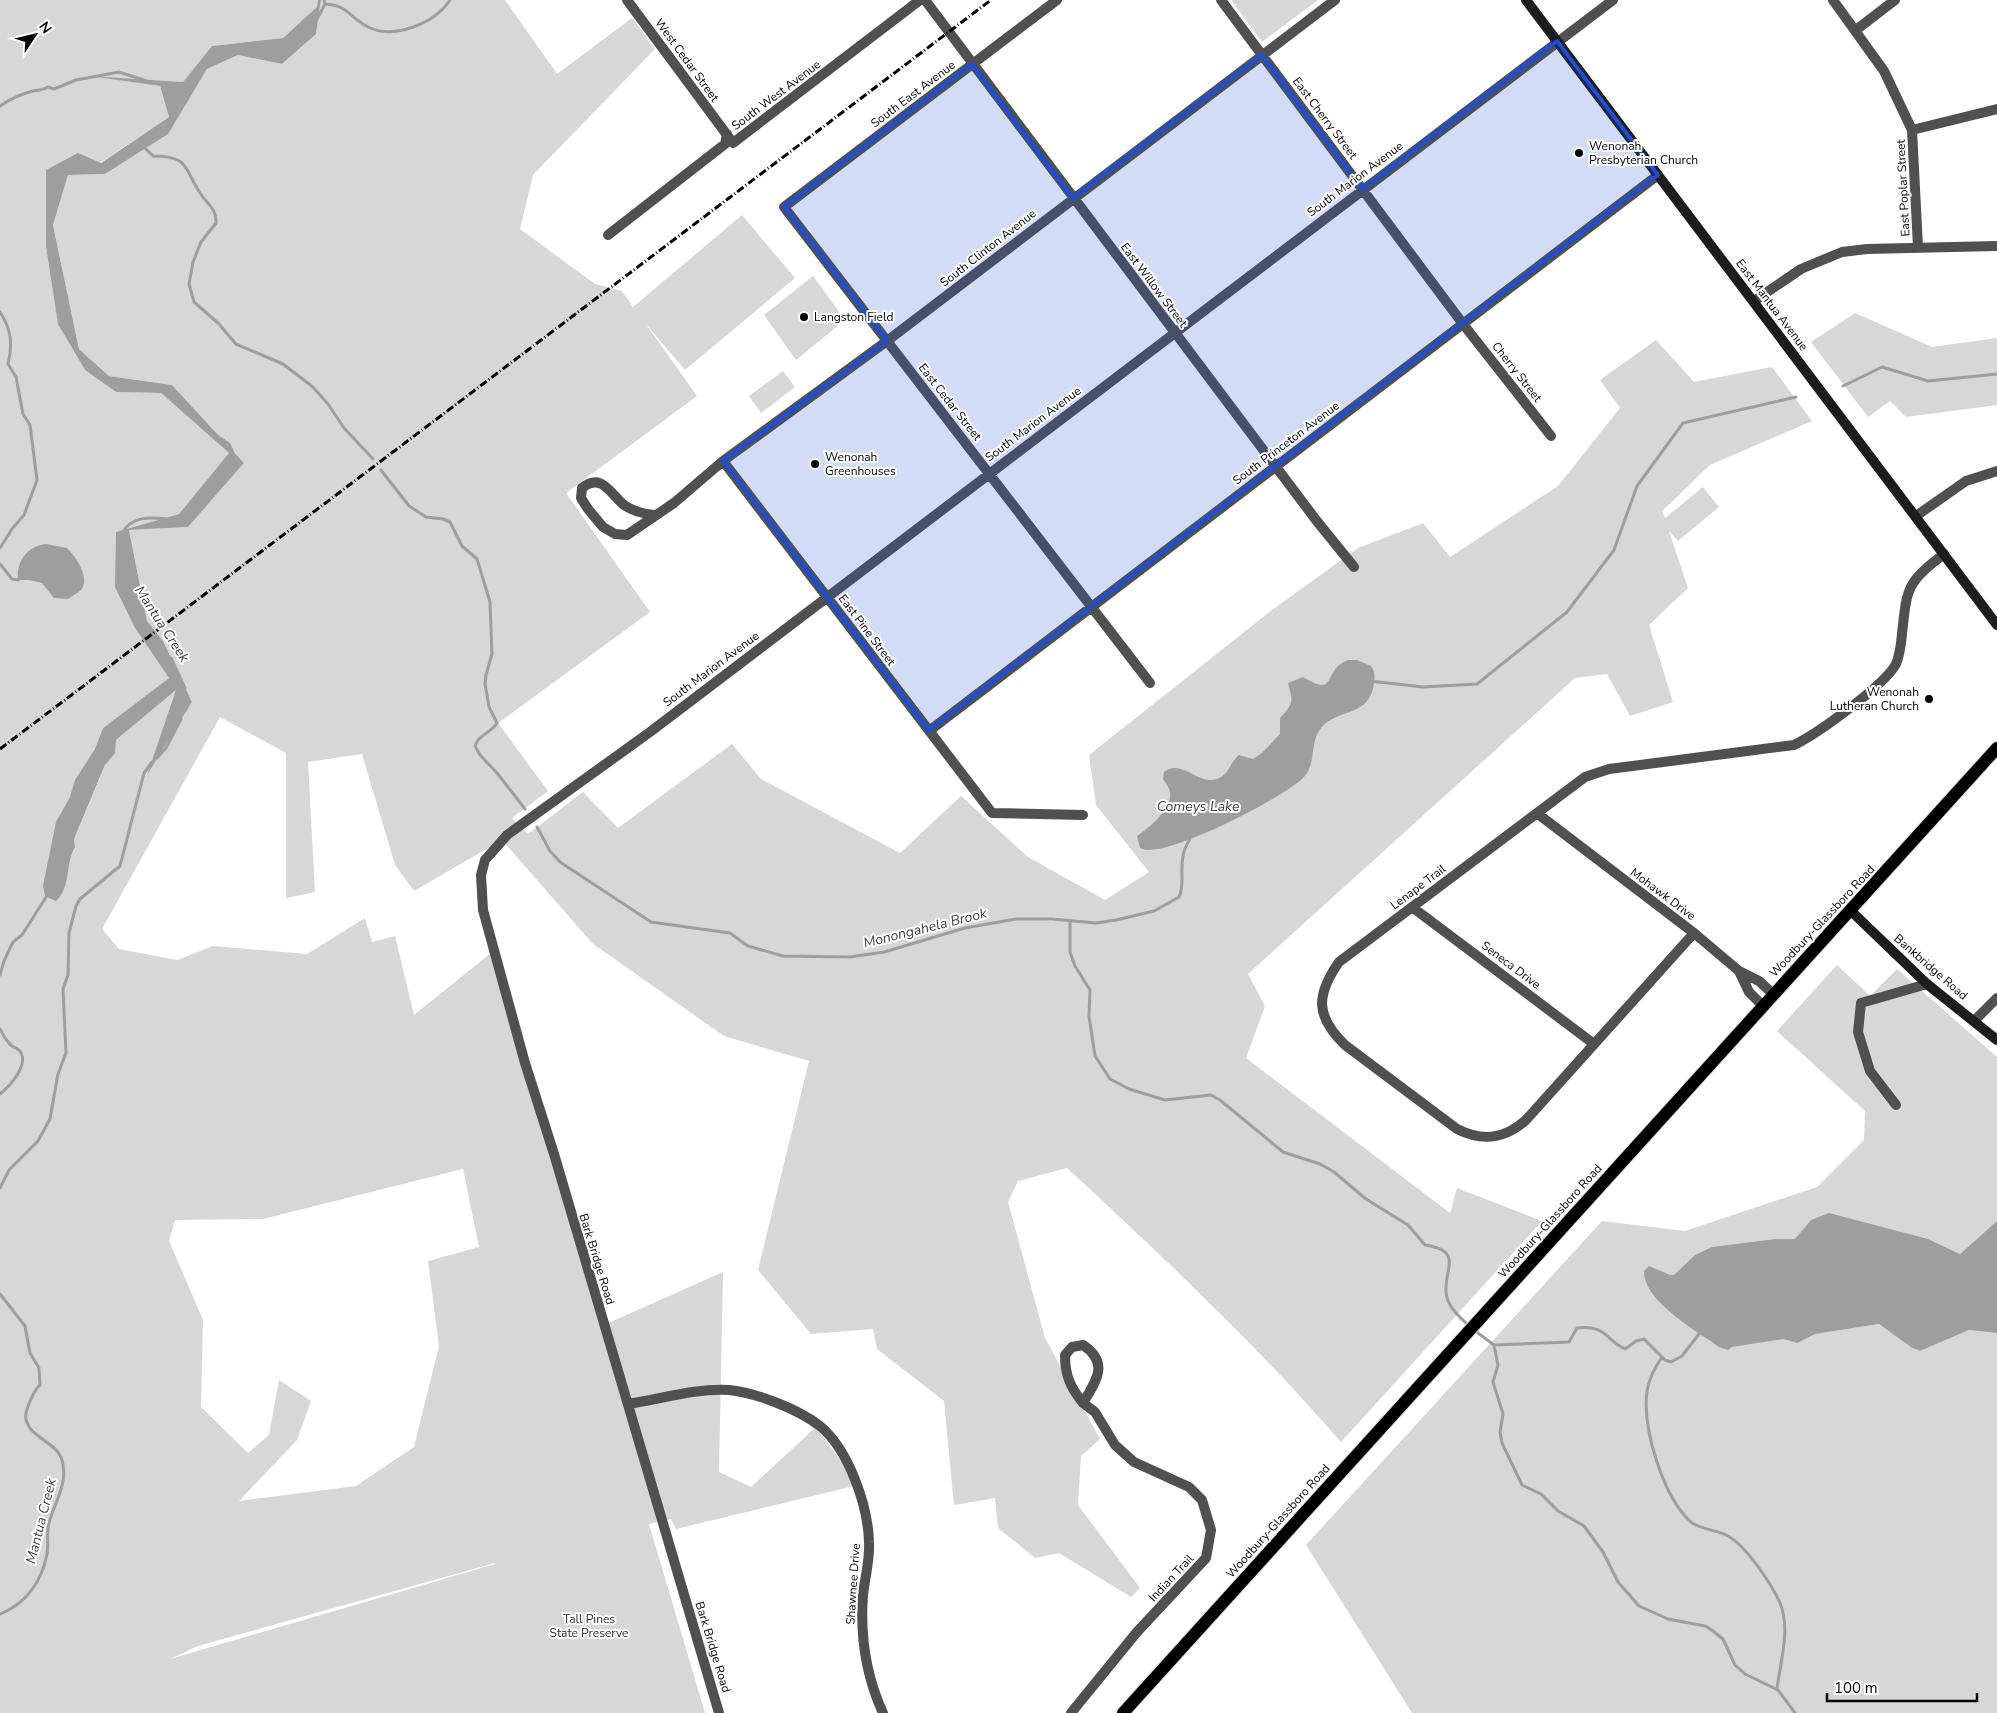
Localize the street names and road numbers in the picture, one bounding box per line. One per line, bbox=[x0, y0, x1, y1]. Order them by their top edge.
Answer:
street label: West Cedar Street bbox=[651, 15, 723, 106]
street label: South West Avenue bbox=[728, 56, 824, 134]
street label: South East Avenue bbox=[867, 57, 959, 131]
street label: East Cherry Street bbox=[1289, 74, 1362, 163]
street label: South Marion Avenue bbox=[1304, 138, 1406, 220]
street label: East Poplar Street bbox=[1892, 138, 1914, 237]
street label: South Clinton Avenue bbox=[937, 205, 1039, 291]
street label: East Willow Street bbox=[1117, 240, 1191, 331]
street label: East Mantua Avenue bbox=[1732, 256, 1812, 354]
street label: Cherry Street bbox=[1488, 339, 1546, 406]
street label: East Cedar Street bbox=[915, 360, 986, 445]
street label: South Marion Avenue bbox=[982, 383, 1084, 465]
street label: South Princeton Avenue bbox=[1229, 398, 1343, 488]
street label: East Pine Street bbox=[835, 591, 900, 670]
street label: South Marion Avenue bbox=[660, 628, 762, 710]
street label: Lenape Trail bbox=[1387, 861, 1449, 913]
street label: Woodbury-Glassboro Road bbox=[1766, 861, 1878, 981]
street label: Mohawk Drive bbox=[1627, 864, 1699, 924]
street label: Bankbridge Road bbox=[1891, 931, 1971, 1003]
street label: Seneca Drive bbox=[1478, 937, 1544, 993]
street label: Woodbury-Glassboro Road bbox=[1495, 1161, 1605, 1281]
street label: Bark Bridge Road bbox=[576, 1211, 618, 1307]
street label: Woodbury-Glassboro Road bbox=[1223, 1461, 1333, 1581]
street label: Shawnee Drive bbox=[842, 1543, 864, 1625]
street label: Indian Trail bbox=[1145, 1551, 1197, 1605]
street label: Bark Bridge Road bbox=[692, 1599, 734, 1695]

